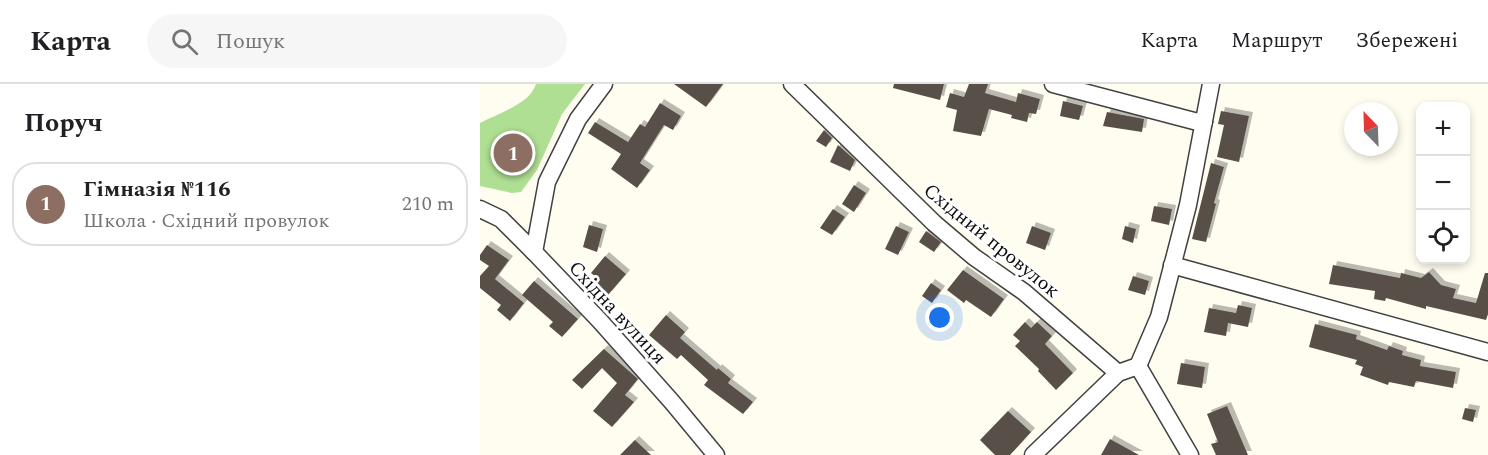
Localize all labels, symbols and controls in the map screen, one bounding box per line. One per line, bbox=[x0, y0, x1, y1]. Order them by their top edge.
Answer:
search box bbox=[147, 14, 567, 68]
text: Карта bbox=[30, 20, 111, 63]
icon: search bbox=[168, 25, 201, 58]
text: Пошук bbox=[216, 25, 285, 58]
text: Карта bbox=[1141, 25, 1198, 57]
text: Маршрут bbox=[1231, 25, 1322, 57]
text: Збережені bbox=[1355, 25, 1458, 57]
north arrow bbox=[1344, 102, 1398, 156]
map controls bbox=[1416, 102, 1470, 264]
button: + bbox=[1416, 102, 1470, 156]
text: Поруч bbox=[24, 103, 103, 143]
pin: 1 bbox=[494, 130, 532, 176]
button: − bbox=[1416, 156, 1470, 210]
text: Гімназія №116 bbox=[83, 173, 231, 206]
street label: Східний провулок bbox=[917, 176, 1066, 305]
text: 1 bbox=[40, 189, 51, 219]
text: 210 m bbox=[402, 189, 454, 219]
text: Школа · Східний провулок bbox=[83, 206, 330, 236]
button: locate bbox=[1416, 210, 1470, 264]
street label: Східна вулиця bbox=[561, 254, 673, 371]
your location bbox=[925, 303, 954, 332]

